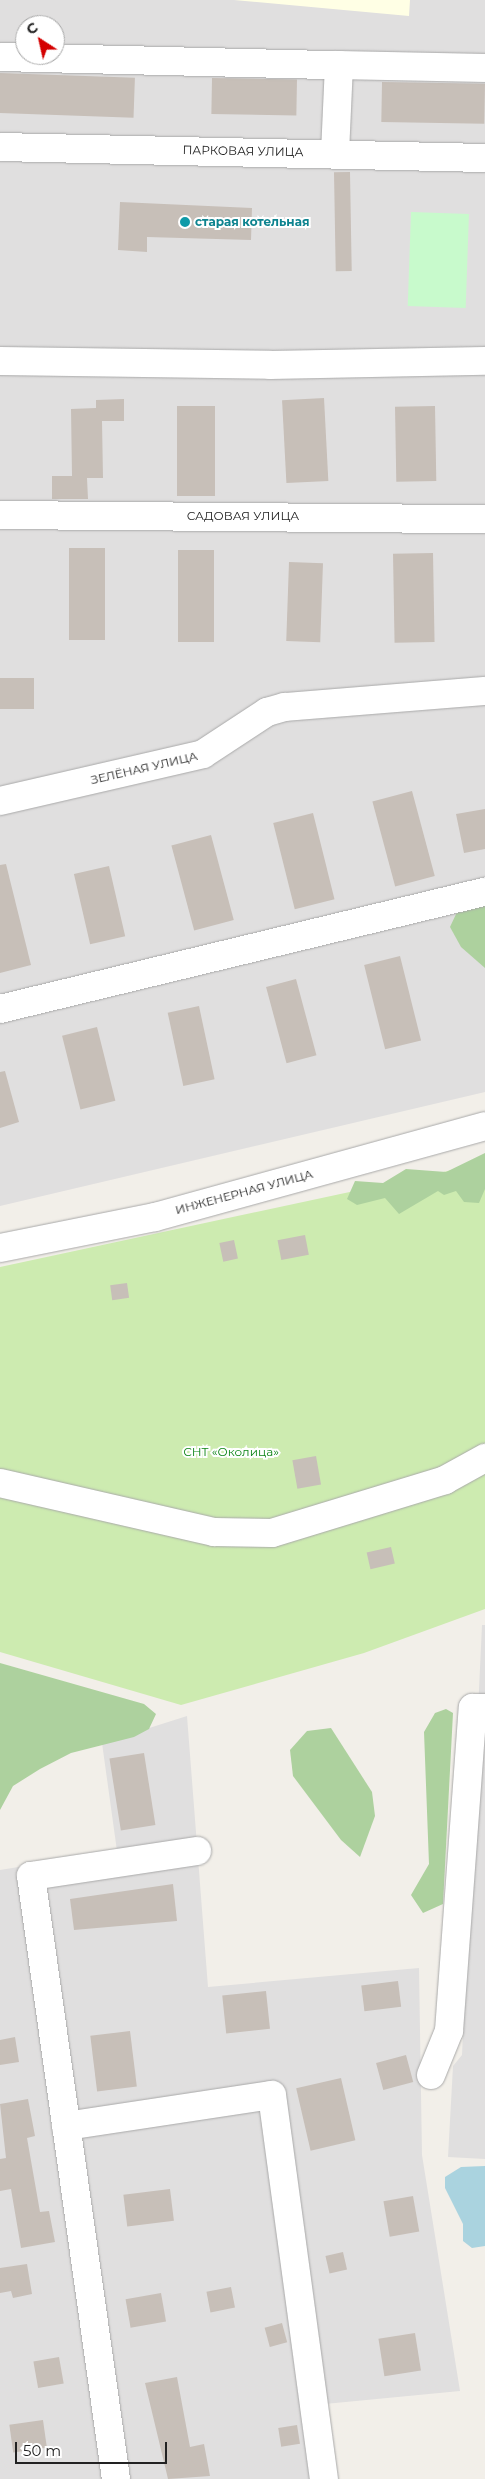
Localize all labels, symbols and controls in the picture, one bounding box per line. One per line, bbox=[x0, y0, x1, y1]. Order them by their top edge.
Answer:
north arrow bbox=[15, 15, 65, 65]
text: С bbox=[23, 18, 41, 39]
street label: ПАРКОВАЯ УЛИЦА bbox=[182, 143, 304, 159]
place label: старая котельная bbox=[195, 215, 309, 229]
marker: старая котельная bbox=[179, 216, 191, 228]
street label: САДОВАЯ УЛИЦА bbox=[187, 509, 299, 523]
street label: ЗЕЛЁНАЯ УЛИЦА bbox=[89, 749, 199, 787]
street label: ИНЖЕНЕРНАЯ УЛИЦА bbox=[174, 1167, 314, 1217]
park label: СНТ «Околица» bbox=[183, 1445, 279, 1459]
scale bar bbox=[18, 2432, 170, 2464]
text: 50 m bbox=[23, 2441, 61, 2460]

